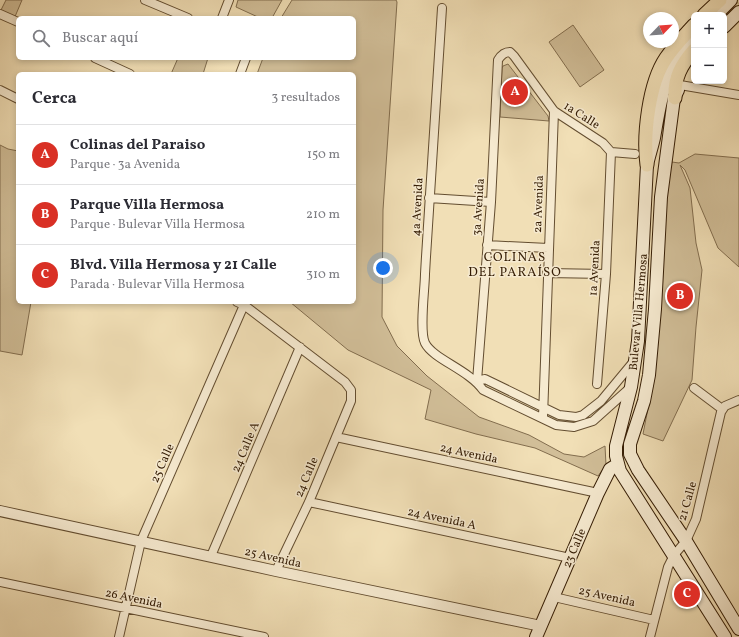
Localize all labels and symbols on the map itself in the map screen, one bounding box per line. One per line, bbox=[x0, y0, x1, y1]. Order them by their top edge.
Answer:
north arrow bbox=[643, 12, 679, 48]
pin: A bbox=[502, 77, 528, 107]
street label: 1a Calle bbox=[560, 99, 603, 133]
street label: 2a Avenida bbox=[530, 175, 548, 233]
street label: 4a Avenida bbox=[408, 177, 428, 237]
street label: 3a Avenida bbox=[469, 178, 489, 236]
street label: 1a Avenida bbox=[586, 240, 604, 297]
district label: COLINAS DEL PARAÍSO bbox=[468, 249, 562, 282]
street label: Bulevar Villa Hermosa bbox=[626, 253, 652, 371]
your location bbox=[373, 258, 393, 278]
pin: B bbox=[667, 281, 693, 311]
street label: 24 Calle A bbox=[228, 419, 264, 475]
street label: 24 Avenida bbox=[438, 440, 499, 468]
street label: 25 Calle bbox=[147, 441, 179, 486]
street label: 24 Calle bbox=[291, 454, 323, 500]
street label: 21 Calle bbox=[675, 479, 701, 523]
street label: 24 Avenida A bbox=[406, 504, 478, 534]
street label: 23 Calle bbox=[559, 526, 590, 571]
street label: 25 Avenida bbox=[243, 544, 303, 572]
pin: C bbox=[674, 579, 700, 609]
street label: 25 Avenida bbox=[577, 583, 637, 611]
street label: 26 Avenida bbox=[104, 585, 164, 613]

